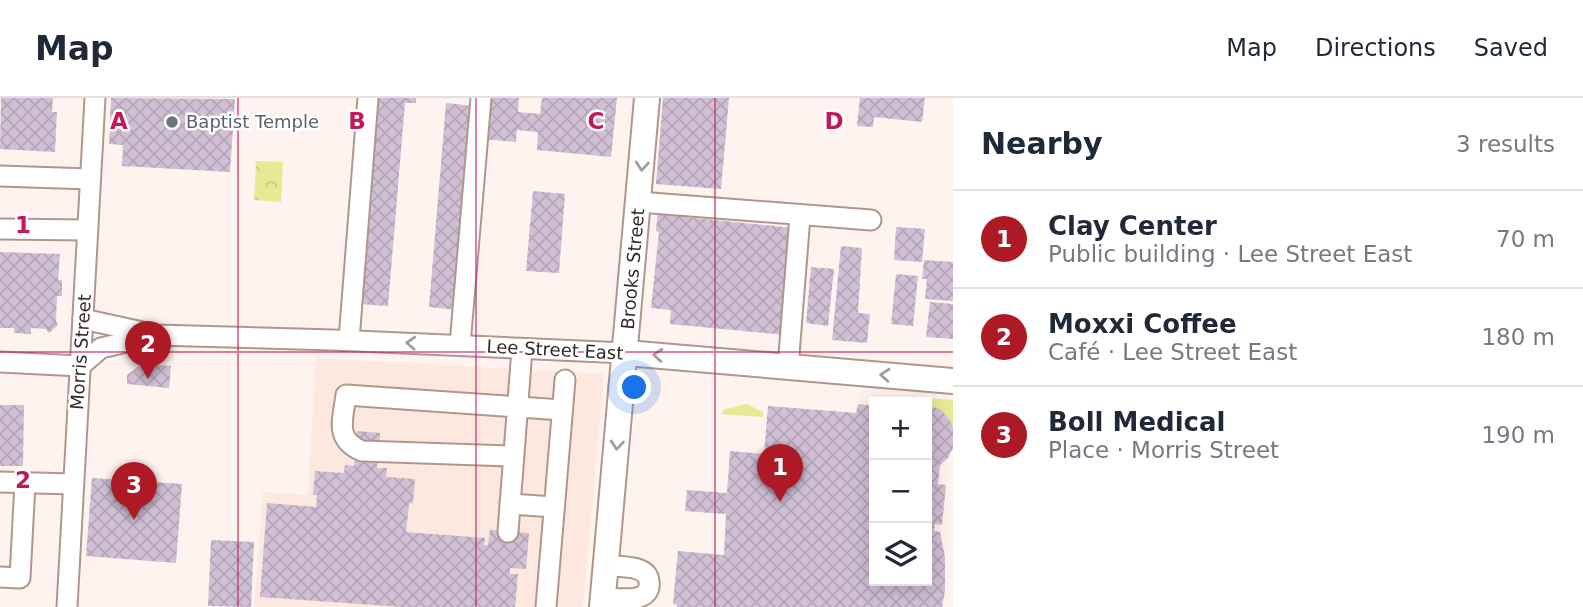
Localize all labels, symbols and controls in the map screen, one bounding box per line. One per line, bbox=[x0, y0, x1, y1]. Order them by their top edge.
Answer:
text: Map bbox=[35, 29, 114, 68]
text: Map bbox=[1226, 34, 1277, 62]
text: Directions bbox=[1315, 34, 1436, 62]
text: Saved bbox=[1474, 34, 1548, 62]
text: A bbox=[110, 108, 128, 134]
text: B bbox=[348, 108, 366, 134]
text: C bbox=[588, 108, 604, 134]
text: D bbox=[824, 108, 844, 134]
place label: Baptist Temple bbox=[186, 111, 319, 132]
marker: Baptist Temple bbox=[164, 114, 180, 130]
text: Nearby bbox=[981, 126, 1103, 161]
text: 3 results bbox=[1456, 131, 1555, 157]
one-way arrow bbox=[635, 161, 650, 172]
street label: Brooks Street bbox=[617, 207, 648, 330]
text: Clay Center bbox=[1048, 211, 1217, 241]
text: 1 bbox=[15, 212, 31, 238]
text: 1 bbox=[996, 226, 1012, 252]
text: 70 m bbox=[1496, 226, 1555, 252]
text: Public building · Lee Street East bbox=[1048, 241, 1412, 267]
street label: Morris Street bbox=[66, 293, 95, 410]
text: Moxxi Coffee bbox=[1048, 309, 1237, 339]
pin: 2 bbox=[125, 321, 171, 379]
text: 2 bbox=[996, 324, 1012, 350]
text: 180 m bbox=[1481, 324, 1555, 350]
street label: Lee Street East bbox=[486, 335, 624, 364]
one-way arrow bbox=[405, 336, 416, 351]
text: Café · Lee Street East bbox=[1048, 339, 1297, 365]
one-way arrow bbox=[653, 348, 664, 363]
one-way arrow bbox=[879, 368, 890, 383]
your location bbox=[617, 370, 651, 404]
map controls bbox=[869, 397, 932, 586]
button: + bbox=[869, 397, 932, 460]
text: Boll Medical bbox=[1048, 407, 1225, 437]
text: 3 bbox=[996, 422, 1012, 448]
text: 190 m bbox=[1481, 422, 1555, 448]
text: Place · Morris Street bbox=[1048, 437, 1279, 463]
one-way arrow bbox=[610, 439, 625, 451]
pin: 1 bbox=[757, 444, 803, 502]
button: − bbox=[869, 460, 932, 523]
pin: 3 bbox=[111, 462, 157, 520]
text: 2 bbox=[15, 467, 31, 493]
button: layers bbox=[869, 523, 932, 586]

